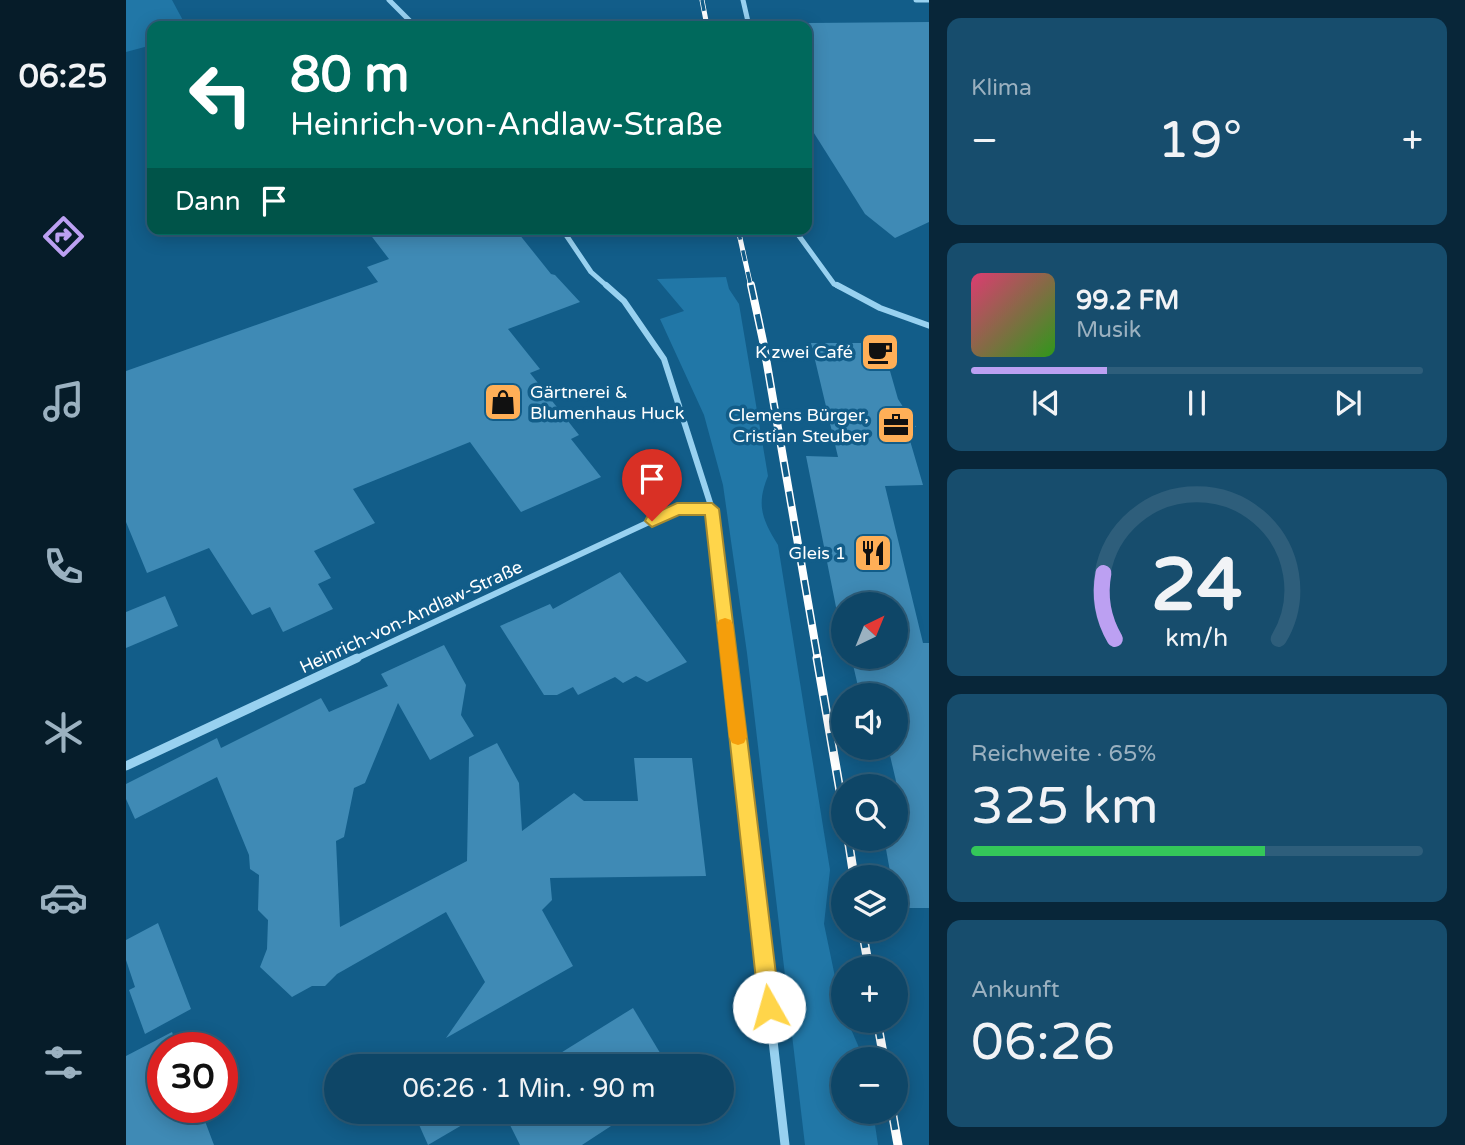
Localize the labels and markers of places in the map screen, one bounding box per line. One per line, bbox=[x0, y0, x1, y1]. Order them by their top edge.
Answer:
cafe icon: K zwei Café bbox=[859, 331, 901, 373]
place label: K zwei Café bbox=[755, 341, 853, 363]
shop icon: Gärtnerei & Blumenhaus Huck bbox=[482, 381, 524, 423]
place label: Gärtnerei & Blumenhaus Huck bbox=[530, 381, 685, 424]
place label: Clemens Bürger, Cristian Steuber bbox=[728, 404, 869, 447]
office icon: Clemens Bürger, Cristian Steuber bbox=[875, 404, 917, 446]
pin bbox=[622, 449, 682, 521]
restaurant icon: Gleis 1 bbox=[852, 532, 894, 574]
place label: Gleis 1 bbox=[789, 542, 846, 564]

